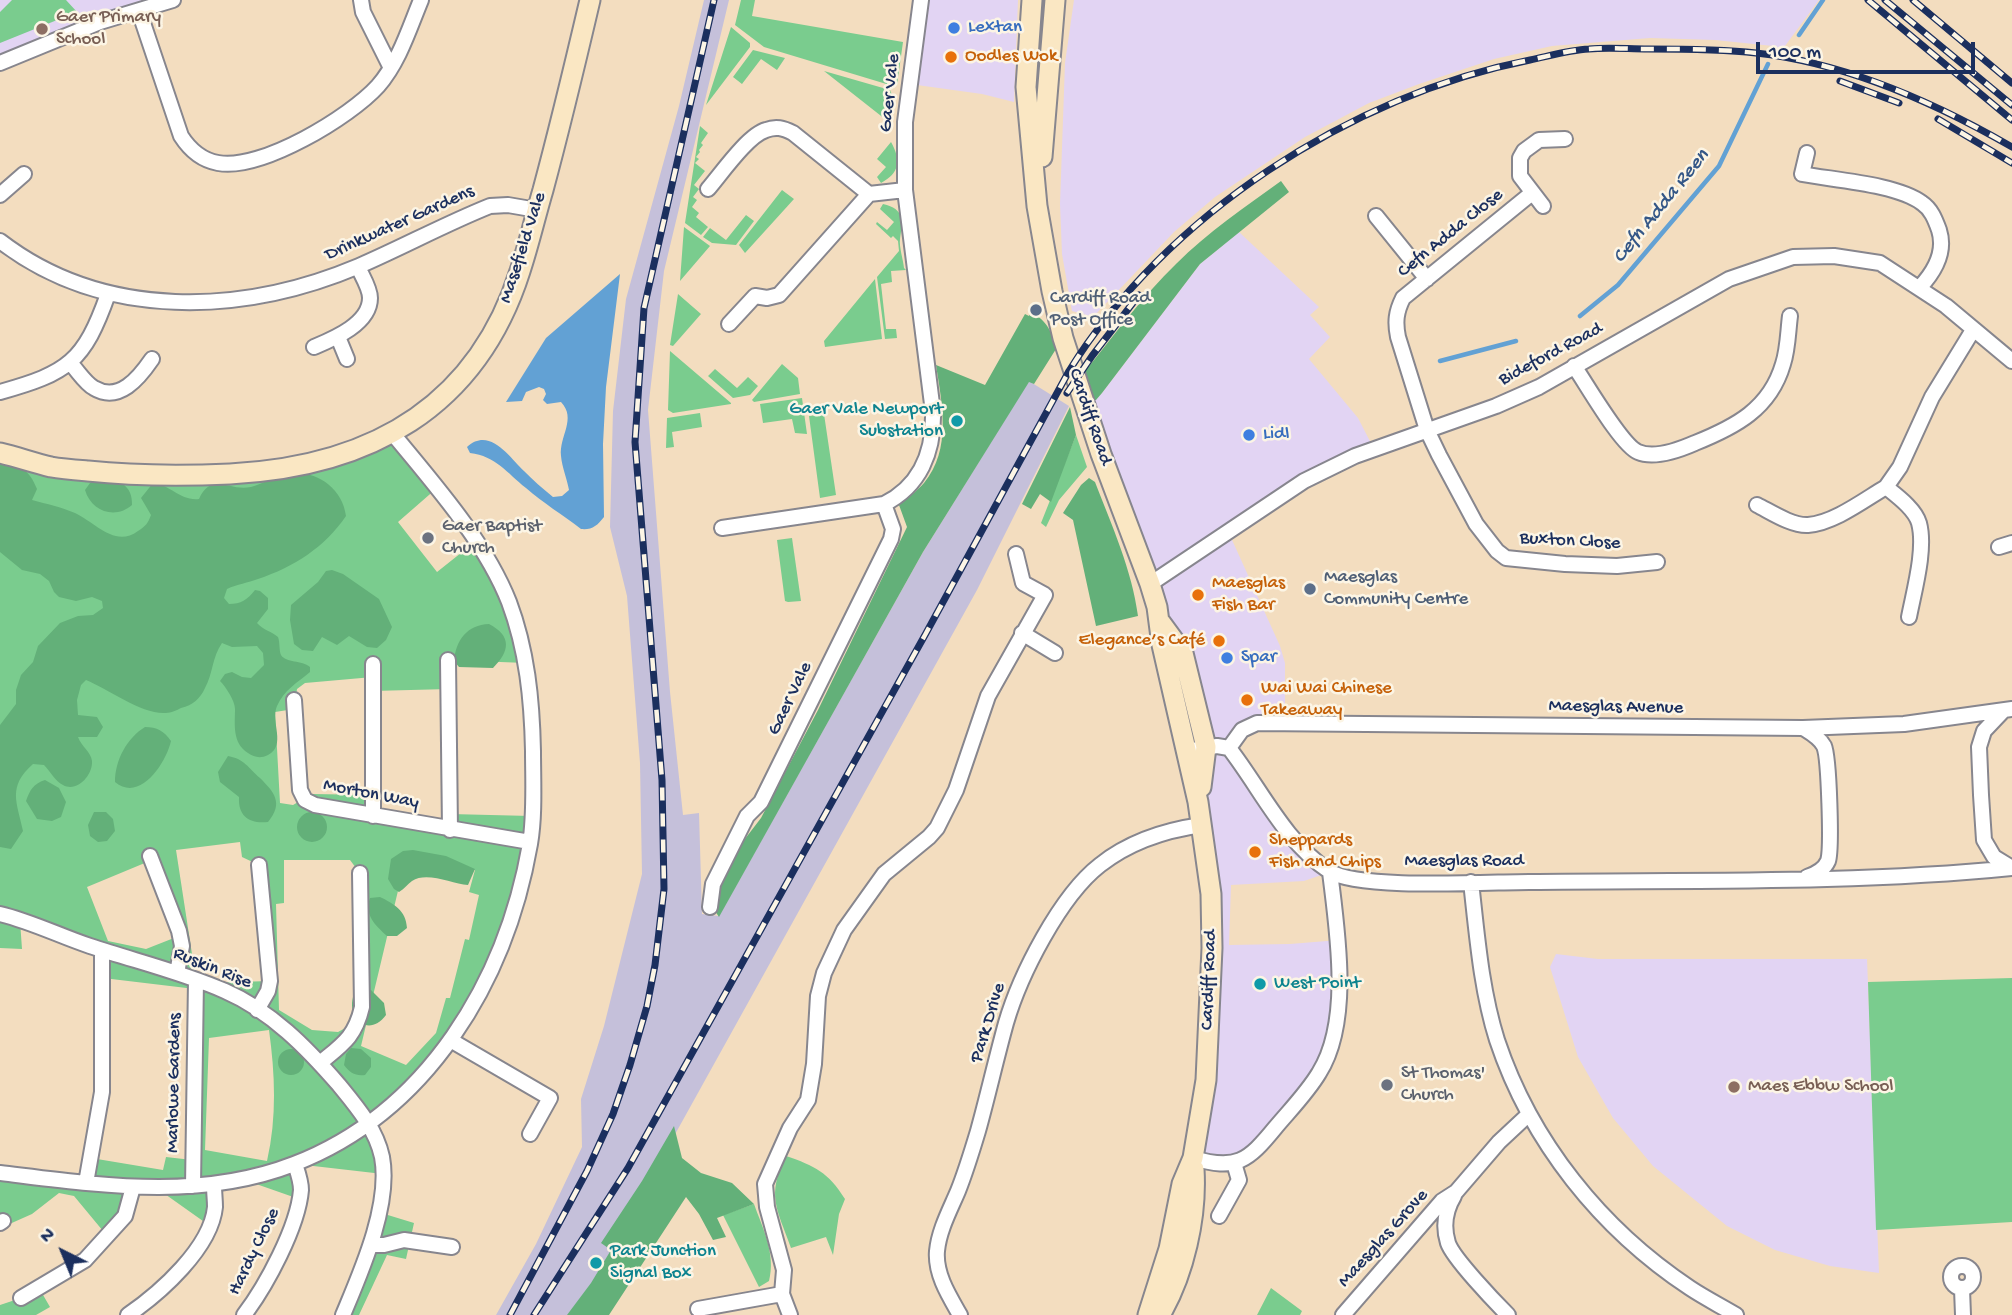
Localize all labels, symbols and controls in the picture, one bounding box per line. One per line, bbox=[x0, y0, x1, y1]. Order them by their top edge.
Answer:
place label: Gaer Primary School bbox=[56, 7, 161, 51]
place label: Lextan bbox=[968, 17, 1022, 39]
marker: Lextan bbox=[946, 20, 962, 36]
marker: Gaer Primary School bbox=[34, 21, 50, 37]
scale bar bbox=[1760, 28, 1979, 72]
text: 100 m bbox=[1769, 41, 1821, 66]
place label: Oodles Wok bbox=[965, 46, 1057, 68]
marker: Oodles Wok bbox=[943, 49, 959, 65]
street label: Gaer Vale bbox=[876, 53, 906, 133]
water label: Cefn Adda Reen bbox=[1608, 145, 1716, 269]
street label: Drinkwater Gardens bbox=[322, 181, 478, 267]
street label: Cefn Adda Close bbox=[1394, 185, 1508, 283]
street label: Masefield Vale bbox=[495, 190, 553, 306]
place label: Cardiff Road Post Office bbox=[1050, 288, 1150, 332]
marker: Cardiff Road Post Office bbox=[1028, 302, 1044, 318]
street label: Bideford Road bbox=[1495, 318, 1607, 392]
street label: Cardiff Road bbox=[1062, 366, 1116, 468]
place label: Gaer Vale Newport Substation bbox=[789, 399, 943, 443]
marker: Gaer Vale Newport Substation bbox=[949, 413, 965, 429]
place label: Lidl bbox=[1263, 424, 1289, 446]
marker: Lidl bbox=[1241, 427, 1257, 443]
place label: Gaer Baptist Church bbox=[442, 516, 542, 560]
street label: Buxton Close bbox=[1519, 528, 1621, 556]
marker: Gaer Baptist Church bbox=[420, 530, 436, 546]
place label: Maesglas Community Centre bbox=[1324, 567, 1468, 611]
place label: Maesglas Fish Bar bbox=[1212, 573, 1285, 617]
marker: Maesglas Community Centre bbox=[1302, 581, 1318, 597]
marker: Maesglas Fish Bar bbox=[1190, 587, 1206, 603]
place label: Elegance’s Café bbox=[1079, 630, 1205, 652]
marker: Elegance’s Café bbox=[1211, 633, 1227, 649]
place label: Spar bbox=[1241, 647, 1276, 669]
marker: Spar bbox=[1219, 650, 1235, 666]
street label: Gaer Vale bbox=[764, 659, 818, 739]
place label: Wai Wai Chinese Takeaway bbox=[1261, 678, 1392, 722]
marker: Wai Wai Chinese Takeaway bbox=[1239, 692, 1255, 708]
street label: Maesglas Avenue bbox=[1548, 695, 1684, 721]
street label: Morton Way bbox=[321, 775, 421, 815]
place label: Sheppards Fish and Chips bbox=[1269, 830, 1381, 874]
marker: Sheppards Fish and Chips bbox=[1247, 844, 1263, 860]
street label: Maesglas Road bbox=[1404, 851, 1524, 873]
street label: Cardiff Road bbox=[1197, 929, 1223, 1031]
street label: Ruskin Rise bbox=[169, 943, 255, 995]
place label: West Point bbox=[1274, 973, 1360, 995]
marker: West Point bbox=[1252, 976, 1268, 992]
street label: Park Drive bbox=[966, 980, 1012, 1066]
street label: Marlowe Gardens bbox=[162, 1013, 188, 1153]
place label: St Thomas' Church bbox=[1401, 1063, 1485, 1107]
place label: Maes Ebbw School bbox=[1748, 1076, 1894, 1098]
marker: St Thomas' Church bbox=[1379, 1077, 1395, 1093]
marker: Maes Ebbw School bbox=[1726, 1079, 1742, 1095]
street label: Maesglas Grove bbox=[1334, 1185, 1434, 1293]
street label: Hardy Close bbox=[224, 1205, 286, 1299]
north arrow bbox=[28, 1217, 98, 1287]
text: N bbox=[36, 1224, 61, 1249]
place label: Park Junction Signal Box bbox=[610, 1241, 716, 1285]
marker: Park Junction Signal Box bbox=[588, 1255, 604, 1271]

